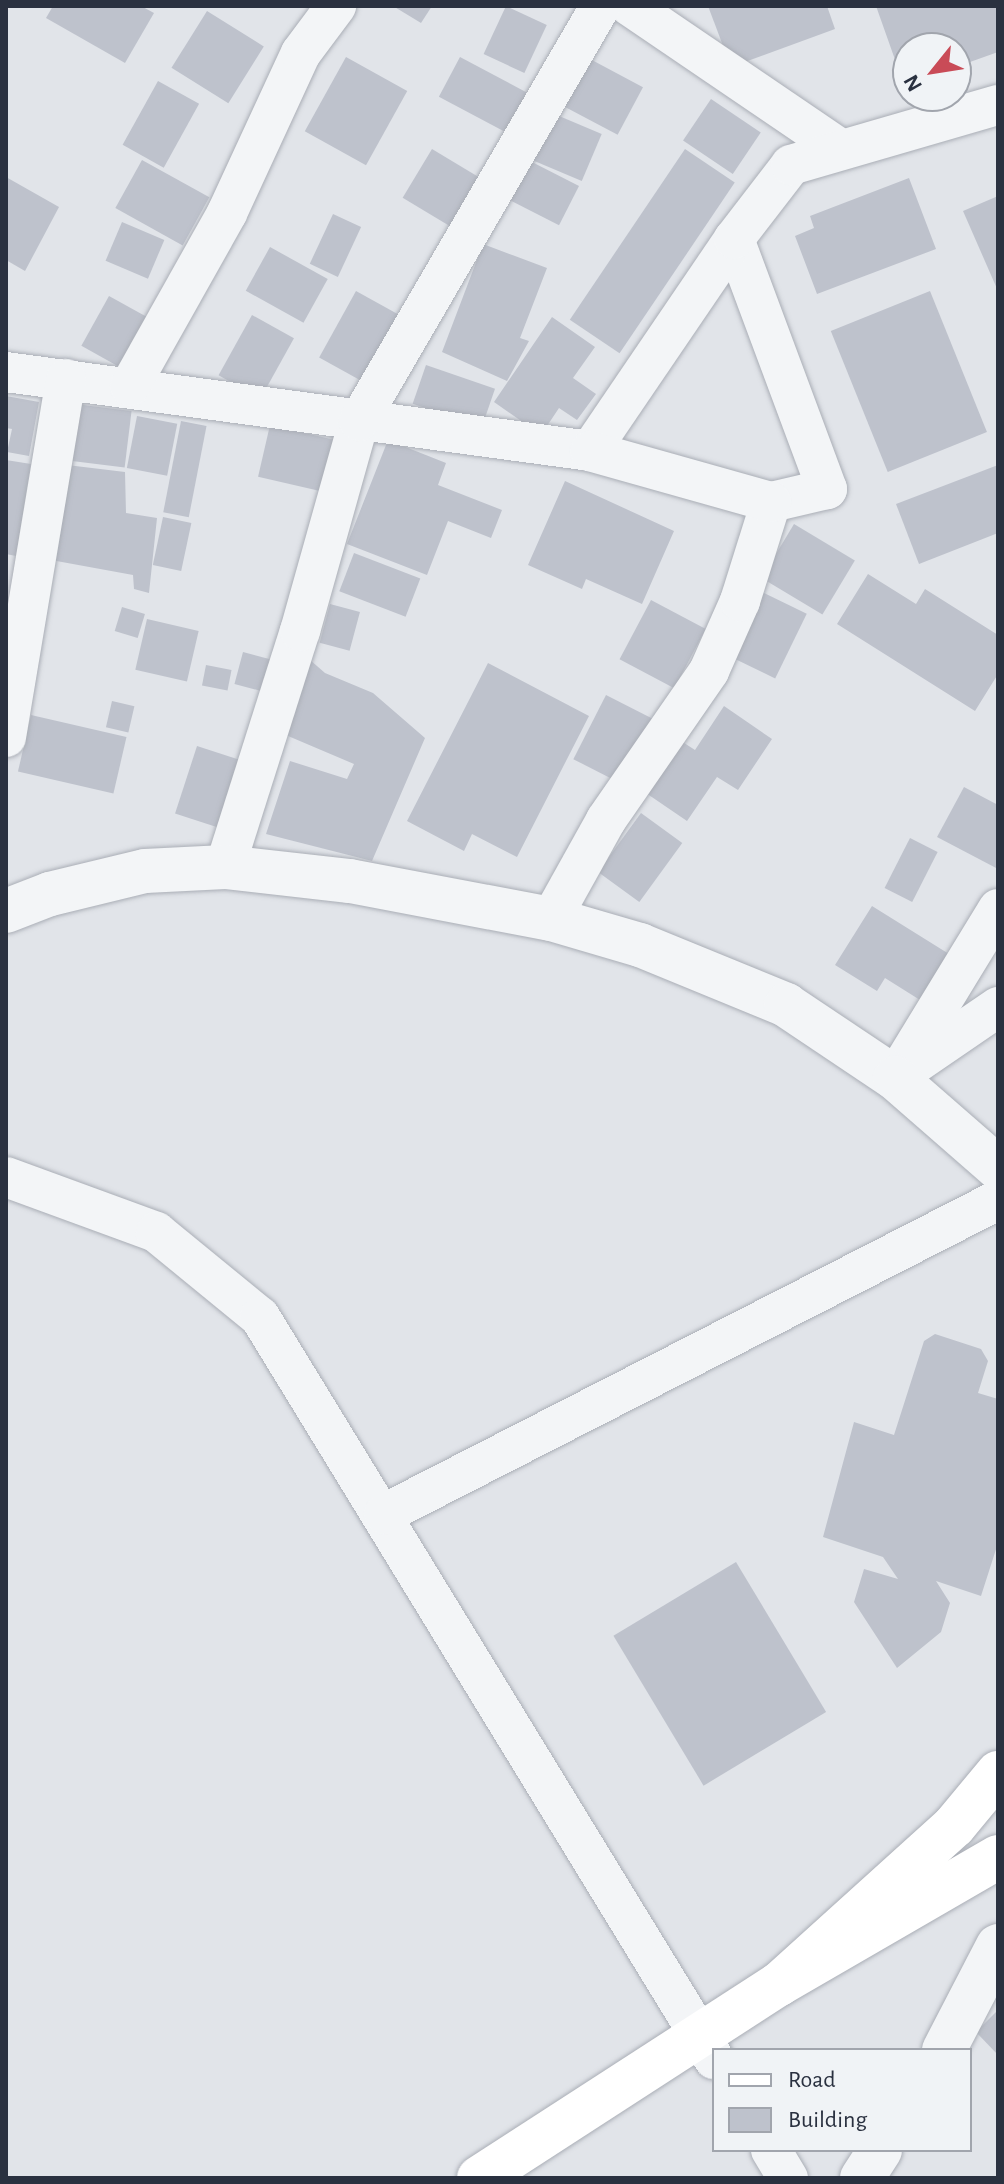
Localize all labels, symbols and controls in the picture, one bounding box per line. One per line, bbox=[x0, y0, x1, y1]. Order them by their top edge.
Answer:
north arrow bbox=[892, 32, 972, 112]
text: N bbox=[900, 71, 926, 95]
legend bbox=[712, 2048, 972, 2152]
text: Road bbox=[788, 2068, 836, 2092]
text: Building bbox=[788, 2108, 867, 2132]

